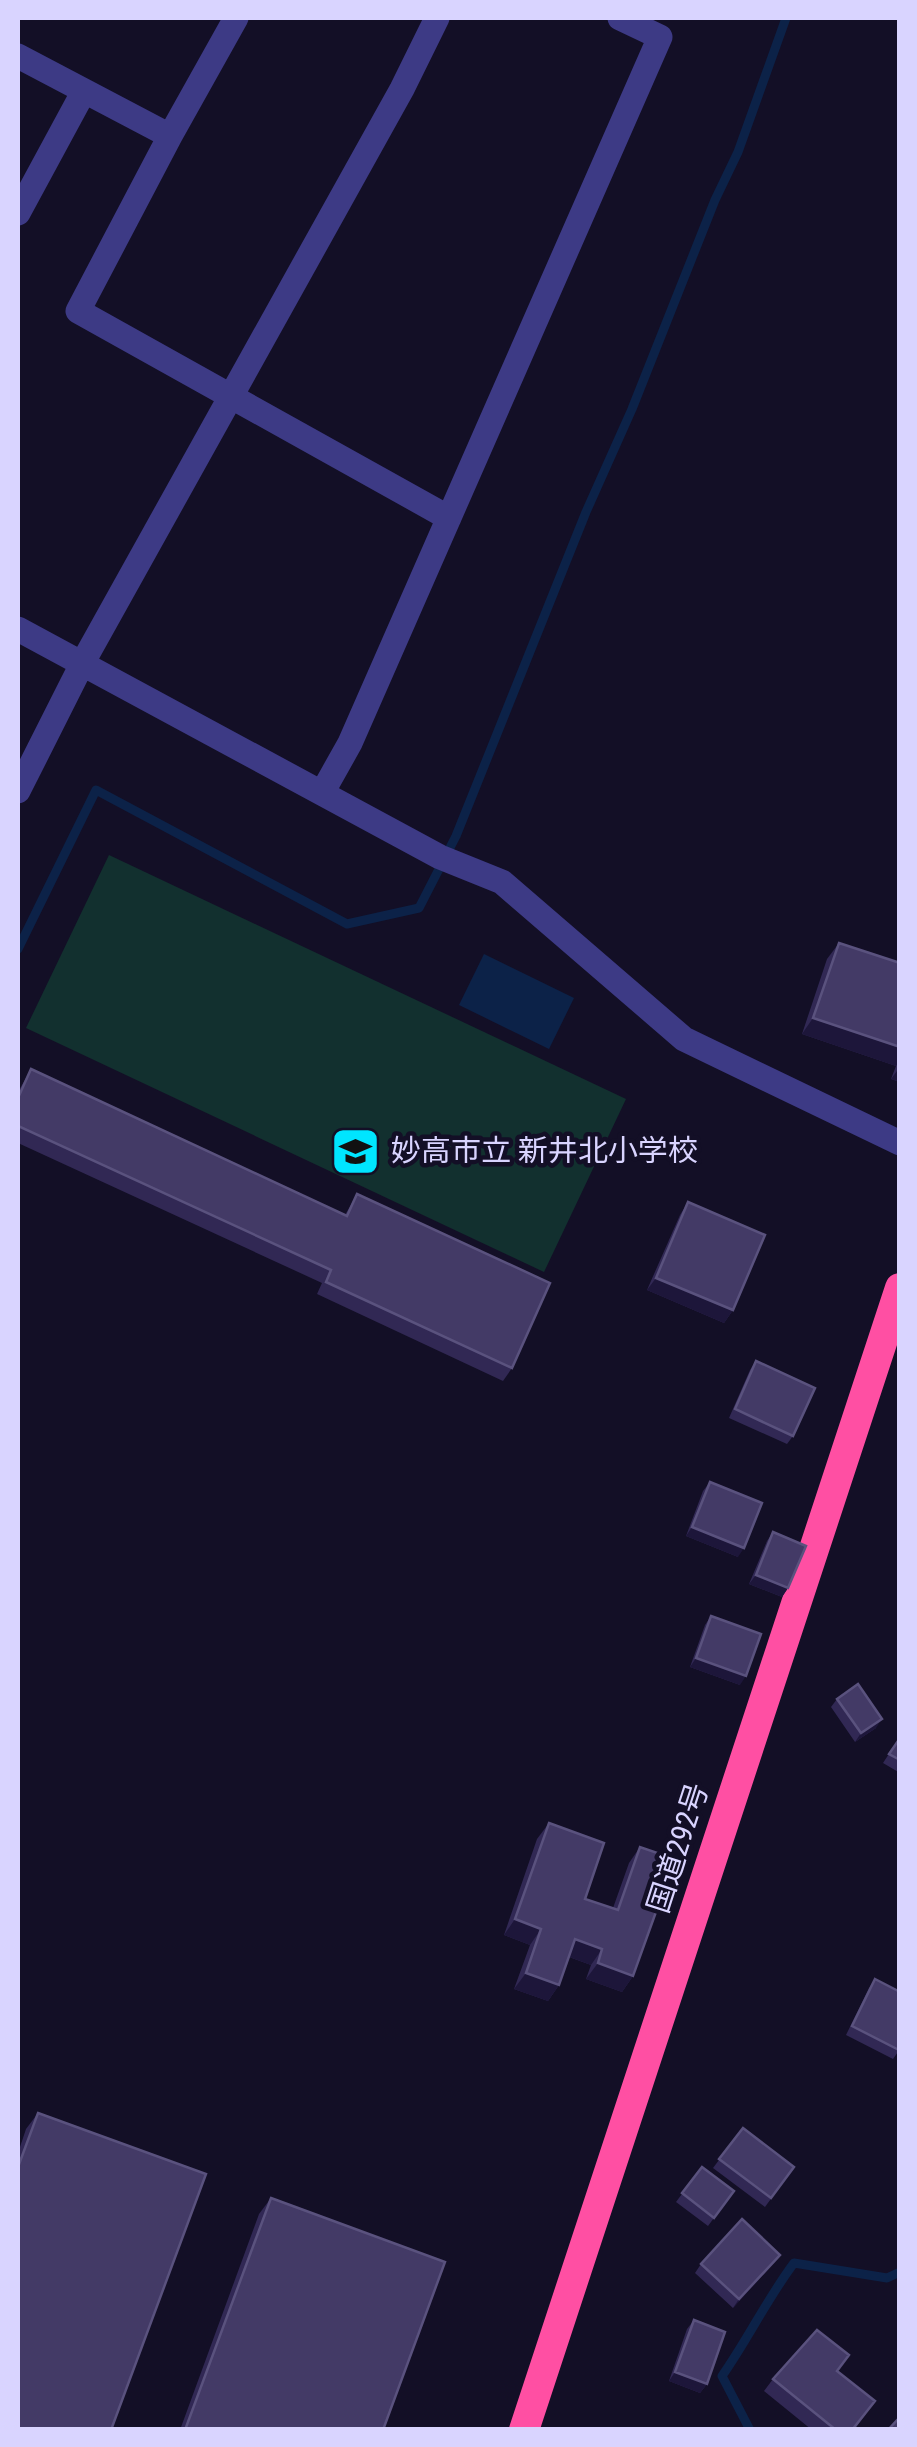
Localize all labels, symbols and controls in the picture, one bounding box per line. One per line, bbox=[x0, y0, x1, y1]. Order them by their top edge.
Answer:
school or university icon: 妙高市立 新井北小学校 bbox=[330, 1125, 382, 1177]
place label: 妙高市立 新井北小学校 bbox=[391, 1133, 698, 1168]
street label: 国道292号 bbox=[640, 1779, 715, 1917]

